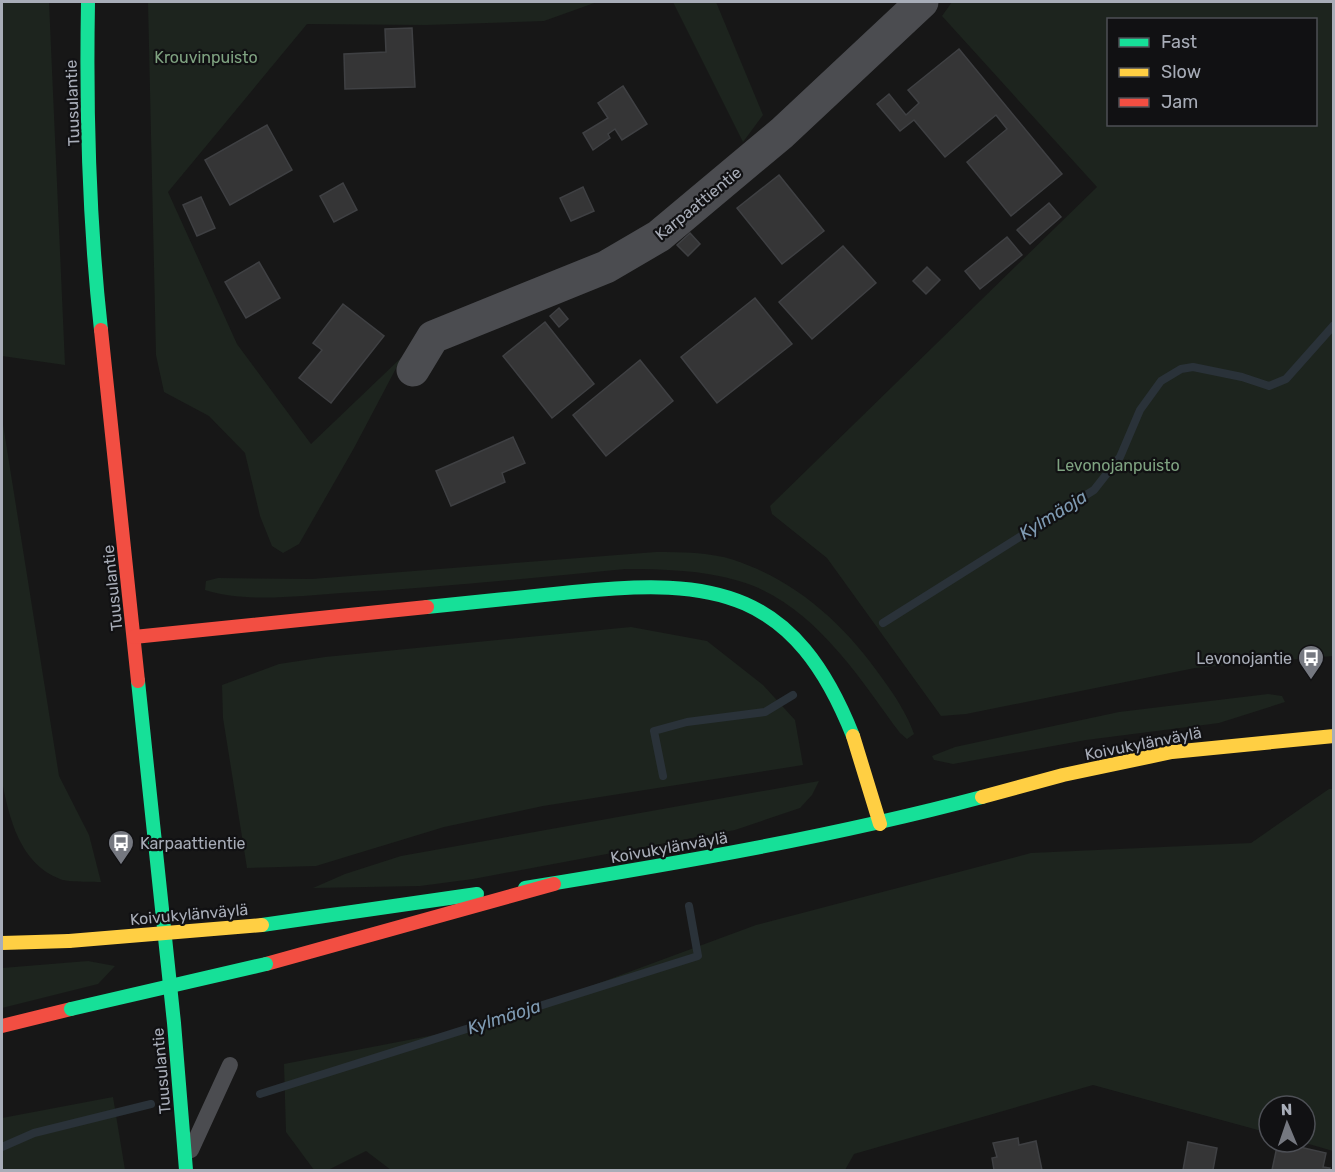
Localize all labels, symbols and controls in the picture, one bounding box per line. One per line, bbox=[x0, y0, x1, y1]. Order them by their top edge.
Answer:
legend bbox=[1107, 18, 1317, 126]
text: Fast bbox=[1161, 31, 1197, 53]
park label: Krouvinpuisto bbox=[154, 48, 258, 67]
street label: Tuusulantie bbox=[61, 59, 84, 147]
text: Slow bbox=[1161, 61, 1201, 83]
text: Jam bbox=[1161, 91, 1198, 113]
street label: Karpaattientie bbox=[651, 163, 745, 244]
park label: Levonojanpuisto bbox=[1056, 456, 1180, 475]
water label: Kylmäoja bbox=[1015, 485, 1091, 544]
street label: Tuusulantie bbox=[99, 544, 126, 632]
bus stop icon: Levonojantie bbox=[1296, 643, 1326, 681]
place label: Levonojantie bbox=[1196, 649, 1292, 668]
street label: Koivukylänväylä bbox=[1083, 723, 1203, 764]
bus stop icon: Karpaattientie bbox=[106, 828, 136, 866]
street label: Koivukylänväylä bbox=[609, 828, 729, 867]
place label: Karpaattientie bbox=[140, 834, 246, 853]
street label: Koivukylänväylä bbox=[129, 900, 249, 929]
water label: Kylmäoja bbox=[464, 995, 544, 1039]
street label: Tuusulantie bbox=[148, 1027, 175, 1115]
north arrow bbox=[1257, 1094, 1317, 1154]
text: N bbox=[1280, 1100, 1293, 1119]

